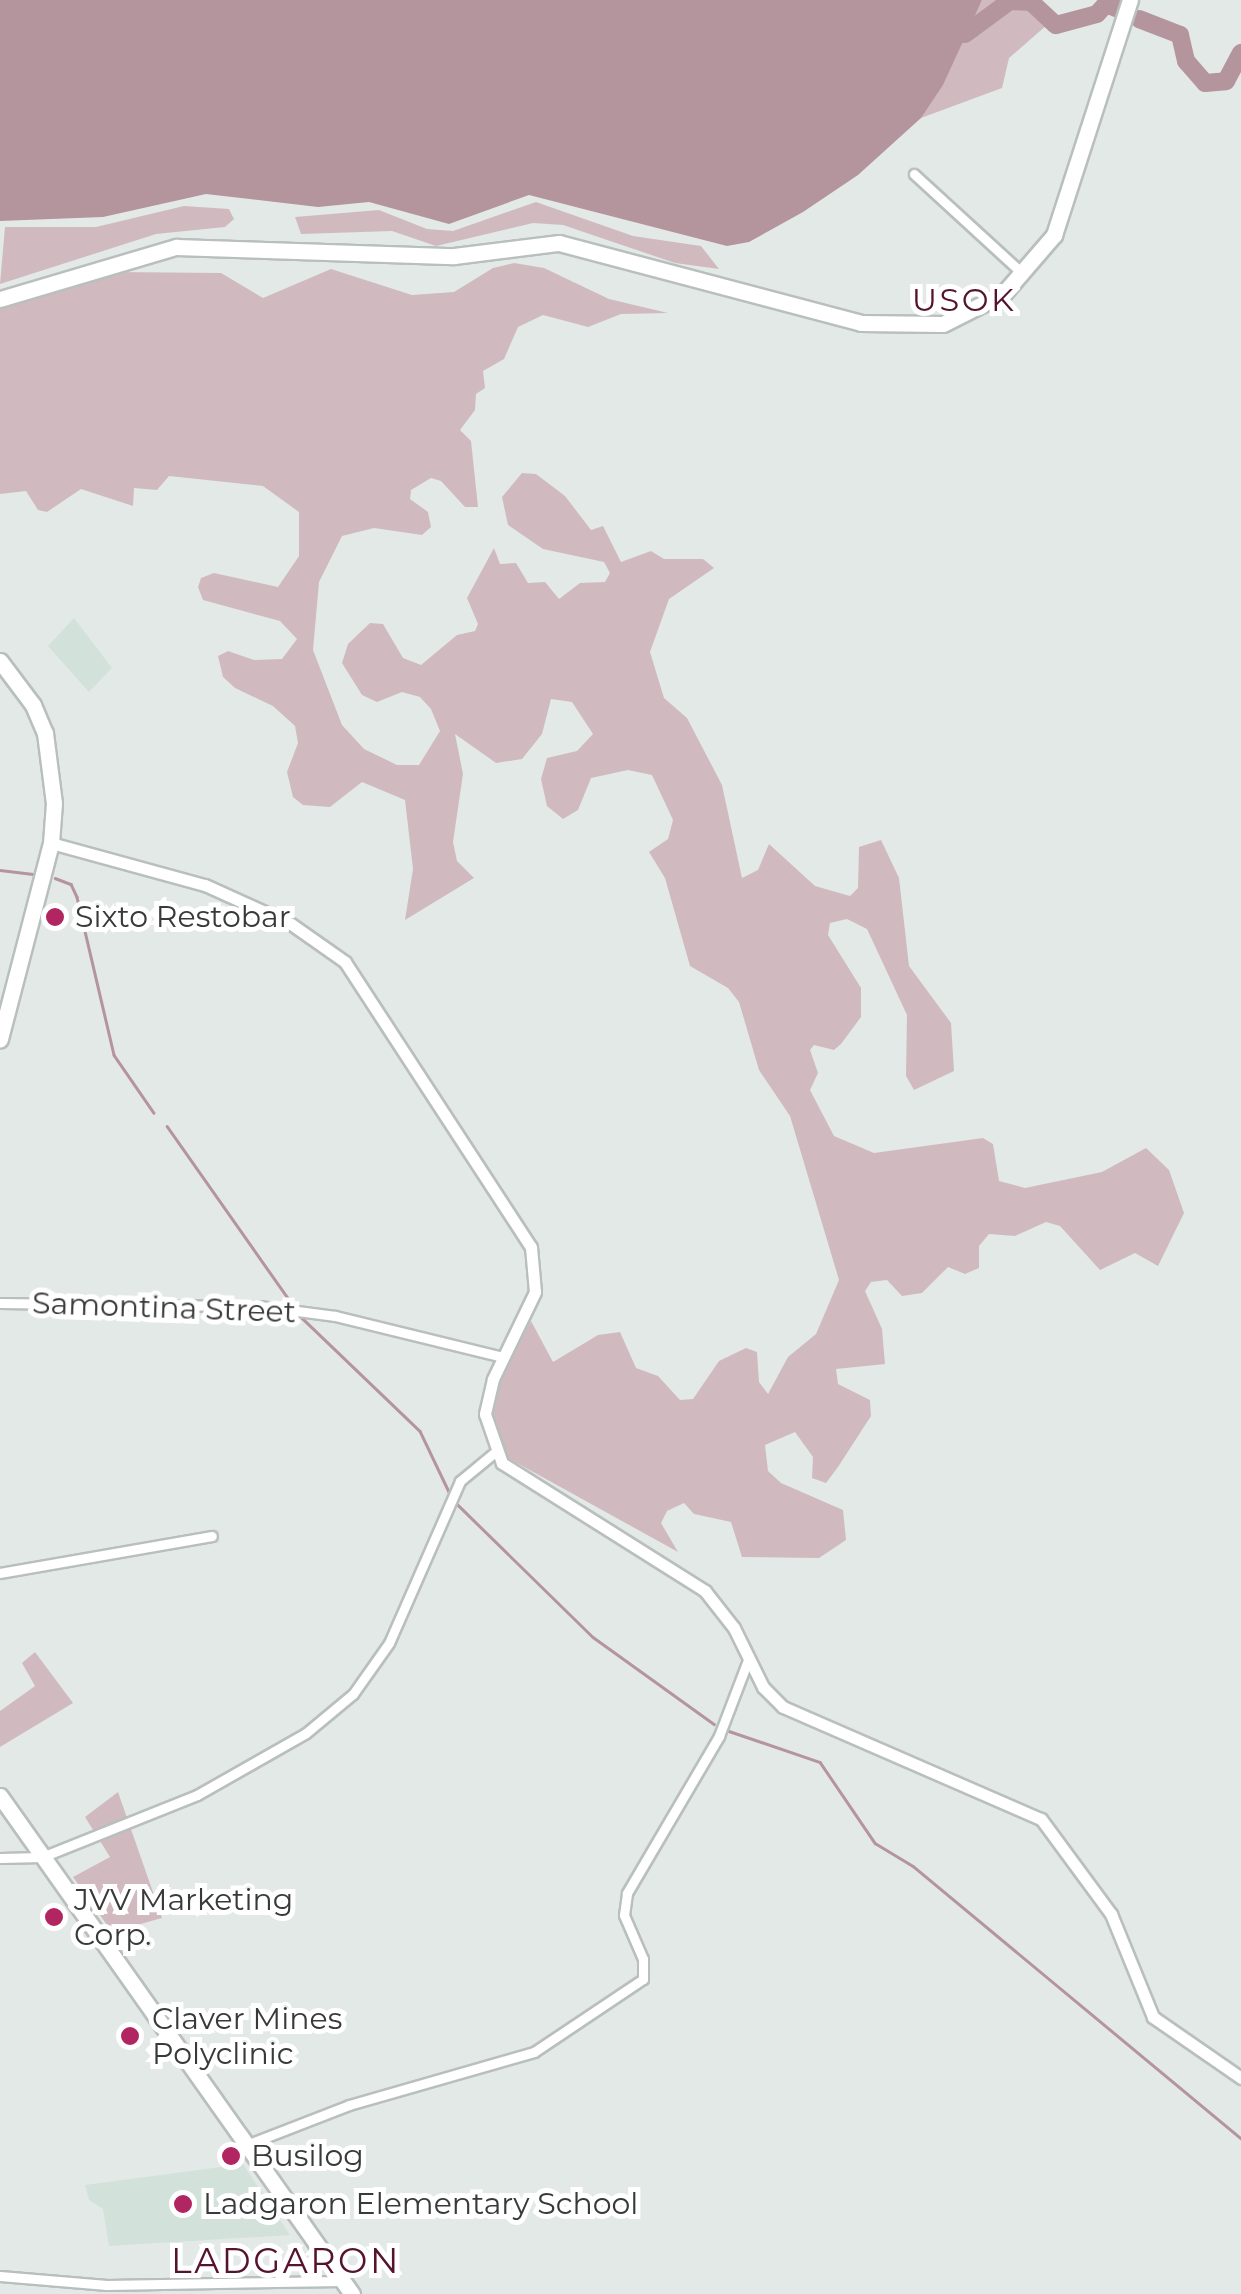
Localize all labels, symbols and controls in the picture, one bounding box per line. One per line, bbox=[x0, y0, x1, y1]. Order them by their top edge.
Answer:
district label: USOK bbox=[912, 281, 1016, 319]
place label: Sixto Restobar bbox=[75, 899, 291, 935]
marker: Sixto Restobar bbox=[44, 906, 66, 928]
street label: Samontina Street bbox=[32, 1285, 296, 1331]
place label: JVV Marketing Corp. bbox=[74, 1882, 293, 1952]
marker: JVV Marketing Corp. bbox=[43, 1906, 65, 1928]
place label: Claver Mines Polyclinic bbox=[152, 2001, 342, 2072]
marker: Claver Mines Polyclinic bbox=[117, 2023, 143, 2049]
place label: Busilog bbox=[251, 2138, 364, 2174]
marker: Busilog bbox=[220, 2145, 242, 2167]
place label: Ladgaron Elementary School bbox=[203, 2186, 638, 2222]
marker: Ladgaron Elementary School bbox=[172, 2193, 194, 2215]
district label: LADGARON bbox=[171, 2240, 401, 2282]

